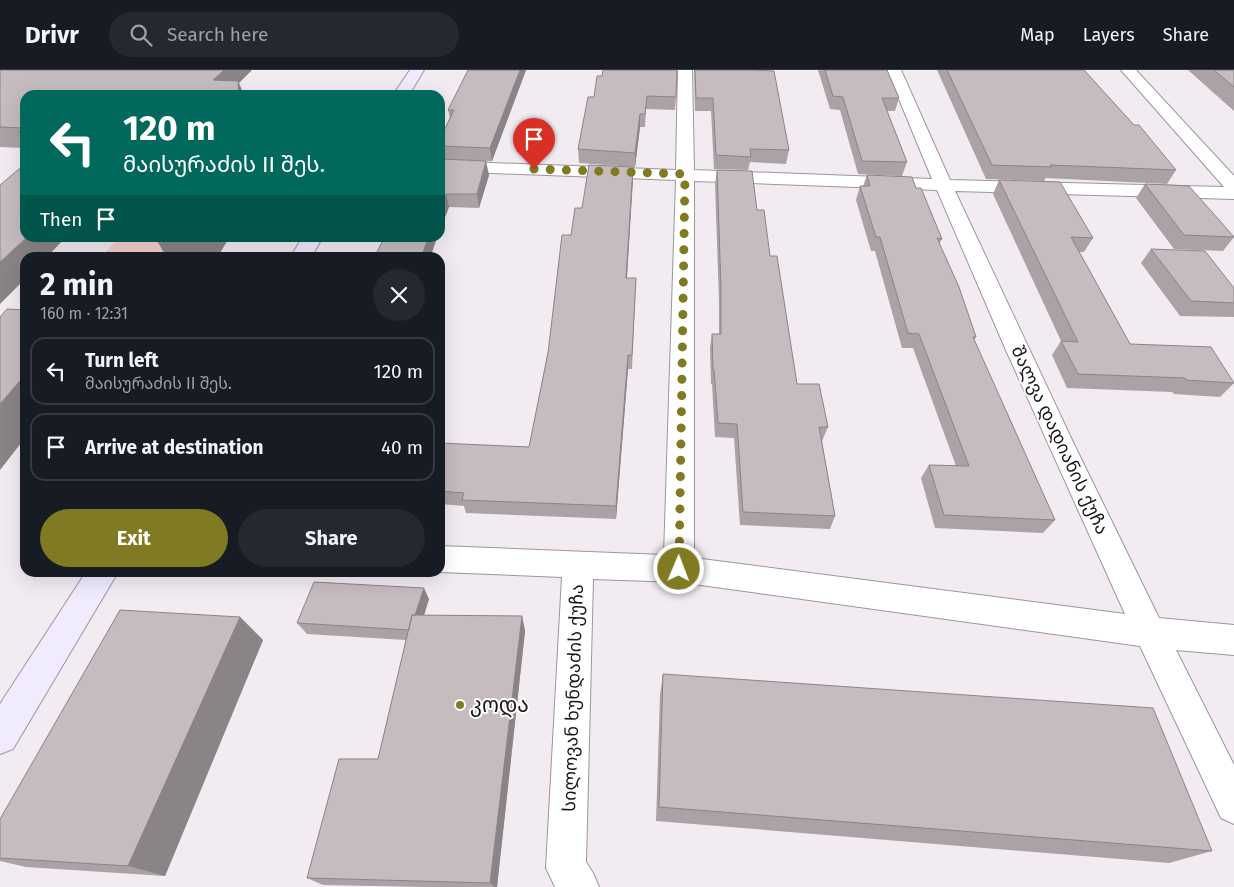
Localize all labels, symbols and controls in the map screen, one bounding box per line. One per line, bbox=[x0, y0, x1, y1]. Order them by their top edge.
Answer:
search box bbox=[109, 12, 459, 57]
text: Drivr bbox=[25, 21, 79, 49]
icon: search bbox=[127, 21, 155, 49]
text: Search here bbox=[167, 23, 268, 46]
text: Map bbox=[1020, 24, 1055, 46]
text: Layers bbox=[1083, 24, 1135, 46]
text: Share bbox=[1163, 24, 1209, 46]
text: 120 m bbox=[123, 107, 216, 149]
icon: left bbox=[40, 110, 105, 175]
pin bbox=[513, 118, 555, 169]
icon: arrive bbox=[520, 125, 548, 153]
text: მაისურაძის II შეს. bbox=[123, 151, 325, 178]
icon: arrive bbox=[92, 205, 120, 233]
text: Then bbox=[40, 208, 82, 231]
text: 2 min bbox=[40, 267, 114, 303]
button: close bbox=[373, 269, 425, 321]
text: 160 m · 12:31 bbox=[40, 304, 128, 323]
street label: შალვა დადიანის ქუჩა bbox=[1007, 342, 1113, 538]
text: Turn left bbox=[85, 349, 159, 372]
icon: left bbox=[42, 357, 70, 385]
text: 120 m bbox=[373, 360, 423, 383]
text: მაისურაძის II შეს. bbox=[85, 374, 232, 393]
icon: arrive bbox=[42, 433, 70, 461]
text: Arrive at destination bbox=[85, 436, 264, 459]
text: 40 m bbox=[381, 436, 423, 459]
button: Exit bbox=[40, 509, 228, 567]
button: Share bbox=[238, 509, 425, 567]
position arrow bbox=[652, 542, 704, 594]
street label: სილოვან ხუნდაძის ქუჩა bbox=[558, 584, 588, 812]
place label: კოდა bbox=[470, 692, 529, 718]
marker: კოდა bbox=[454, 699, 466, 711]

